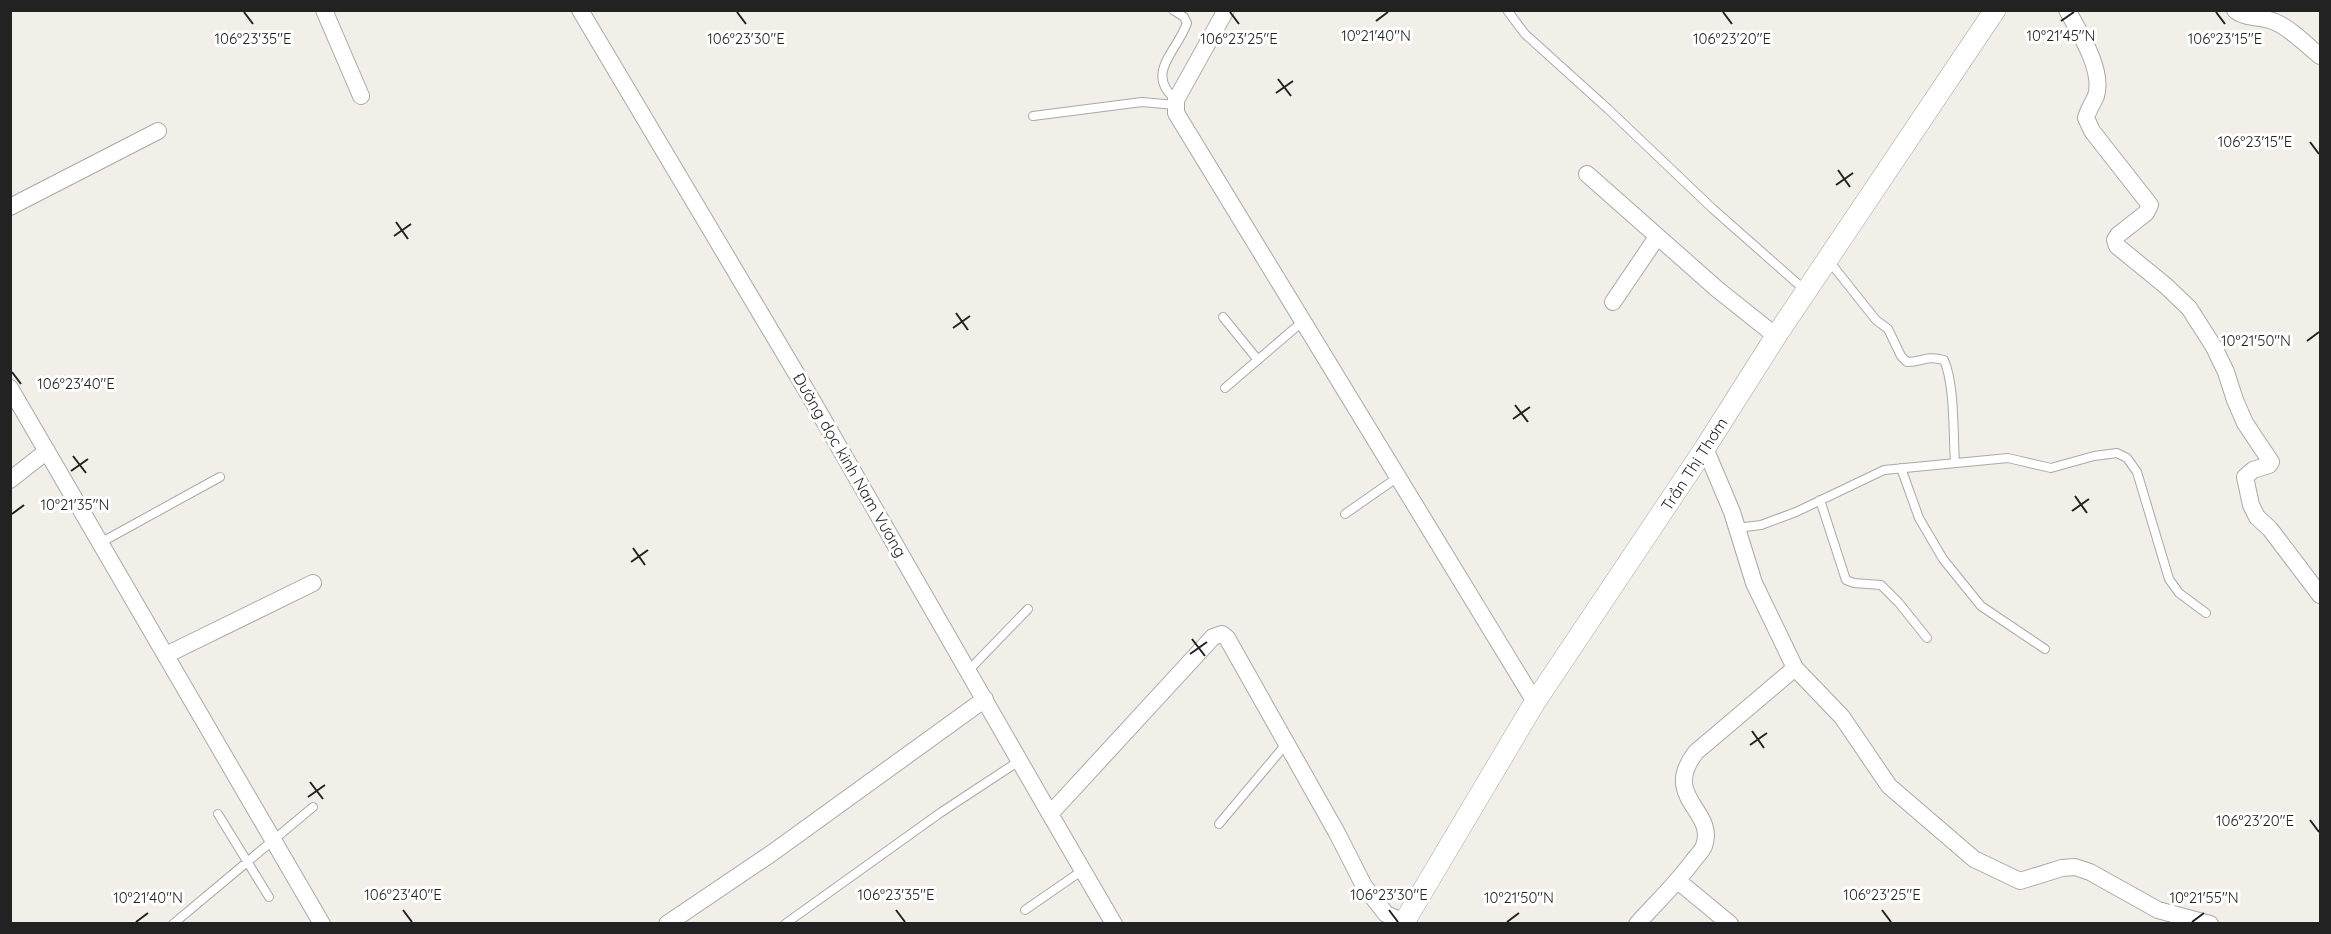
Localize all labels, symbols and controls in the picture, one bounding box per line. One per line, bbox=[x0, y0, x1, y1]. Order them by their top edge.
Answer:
text: 10°21'40"N bbox=[1341, 26, 1411, 45]
text: 10°21'45"N bbox=[2026, 26, 2096, 45]
text: 106°23'35"E bbox=[215, 29, 291, 48]
text: 106°23'30"E bbox=[707, 29, 785, 48]
text: 106°23'25"E bbox=[1200, 29, 1278, 48]
text: 106°23'20"E bbox=[1693, 29, 1771, 48]
text: 106°23'15"E bbox=[2188, 29, 2262, 48]
text: 106°23'15"E bbox=[2218, 132, 2292, 151]
text: 10°21'50"N bbox=[2221, 331, 2291, 350]
street label: Đường dọc kinh Nam Vương bbox=[789, 369, 911, 561]
text: 106°23'40"E bbox=[37, 374, 115, 393]
street label: Trần Thị Thơm bbox=[1656, 413, 1732, 515]
text: 10°21'35"N bbox=[41, 495, 109, 514]
text: 106°23'20"E bbox=[2216, 811, 2294, 830]
text: 106°23'40"E bbox=[364, 885, 442, 904]
text: 106°23'35"E bbox=[858, 885, 934, 904]
text: 106°23'30"E bbox=[1350, 885, 1428, 904]
text: 106°23'25"E bbox=[1843, 885, 1921, 904]
text: 10°21'40"N bbox=[113, 888, 183, 907]
text: 10°21'50"N bbox=[1484, 888, 1554, 907]
text: 10°21'55"N bbox=[2169, 888, 2239, 907]

